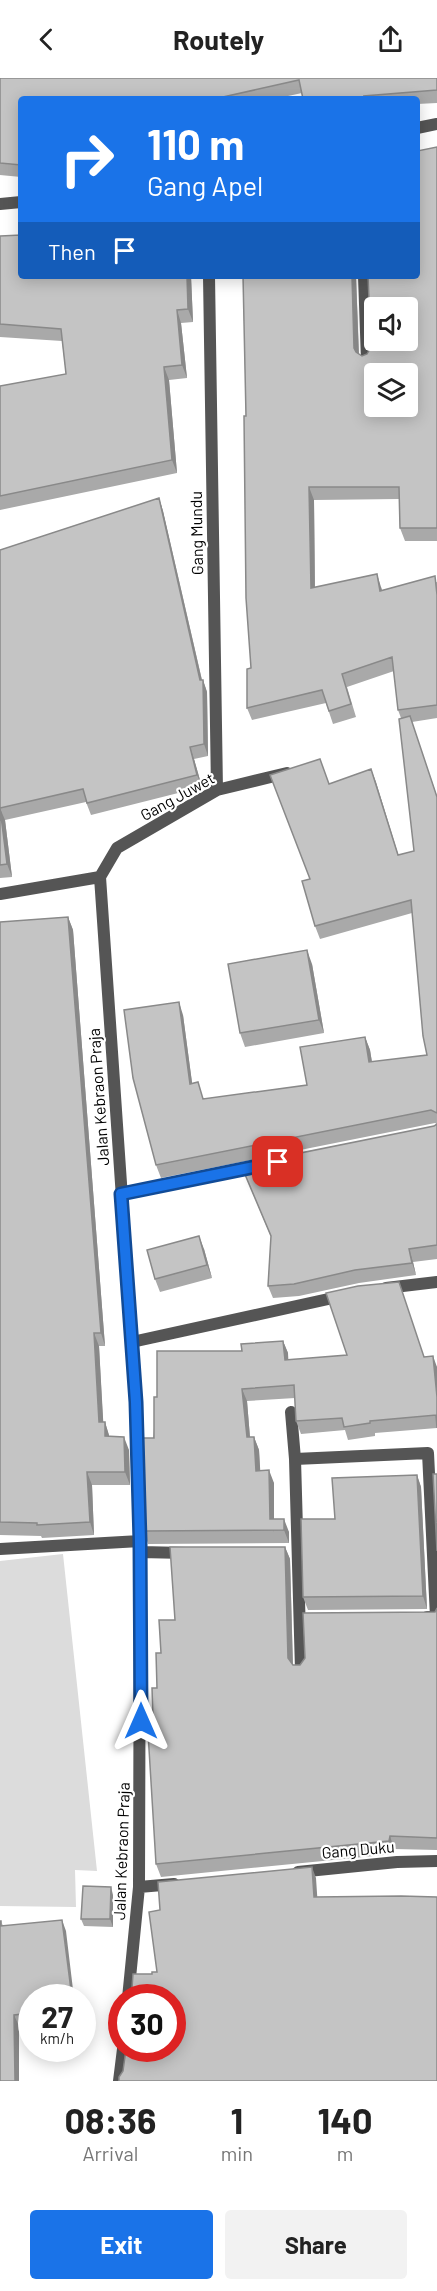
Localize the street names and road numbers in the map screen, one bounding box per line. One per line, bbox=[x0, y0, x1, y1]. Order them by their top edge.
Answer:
street label: Gang Mundu bbox=[186, 491, 206, 575]
street label: Gang Juwet bbox=[137, 768, 217, 824]
street label: Jalan Kebraon Praja bbox=[84, 1028, 112, 1166]
street label: Jalan Kebraon Praja bbox=[109, 1782, 133, 1920]
street label: Gang Duku bbox=[321, 1836, 395, 1862]

